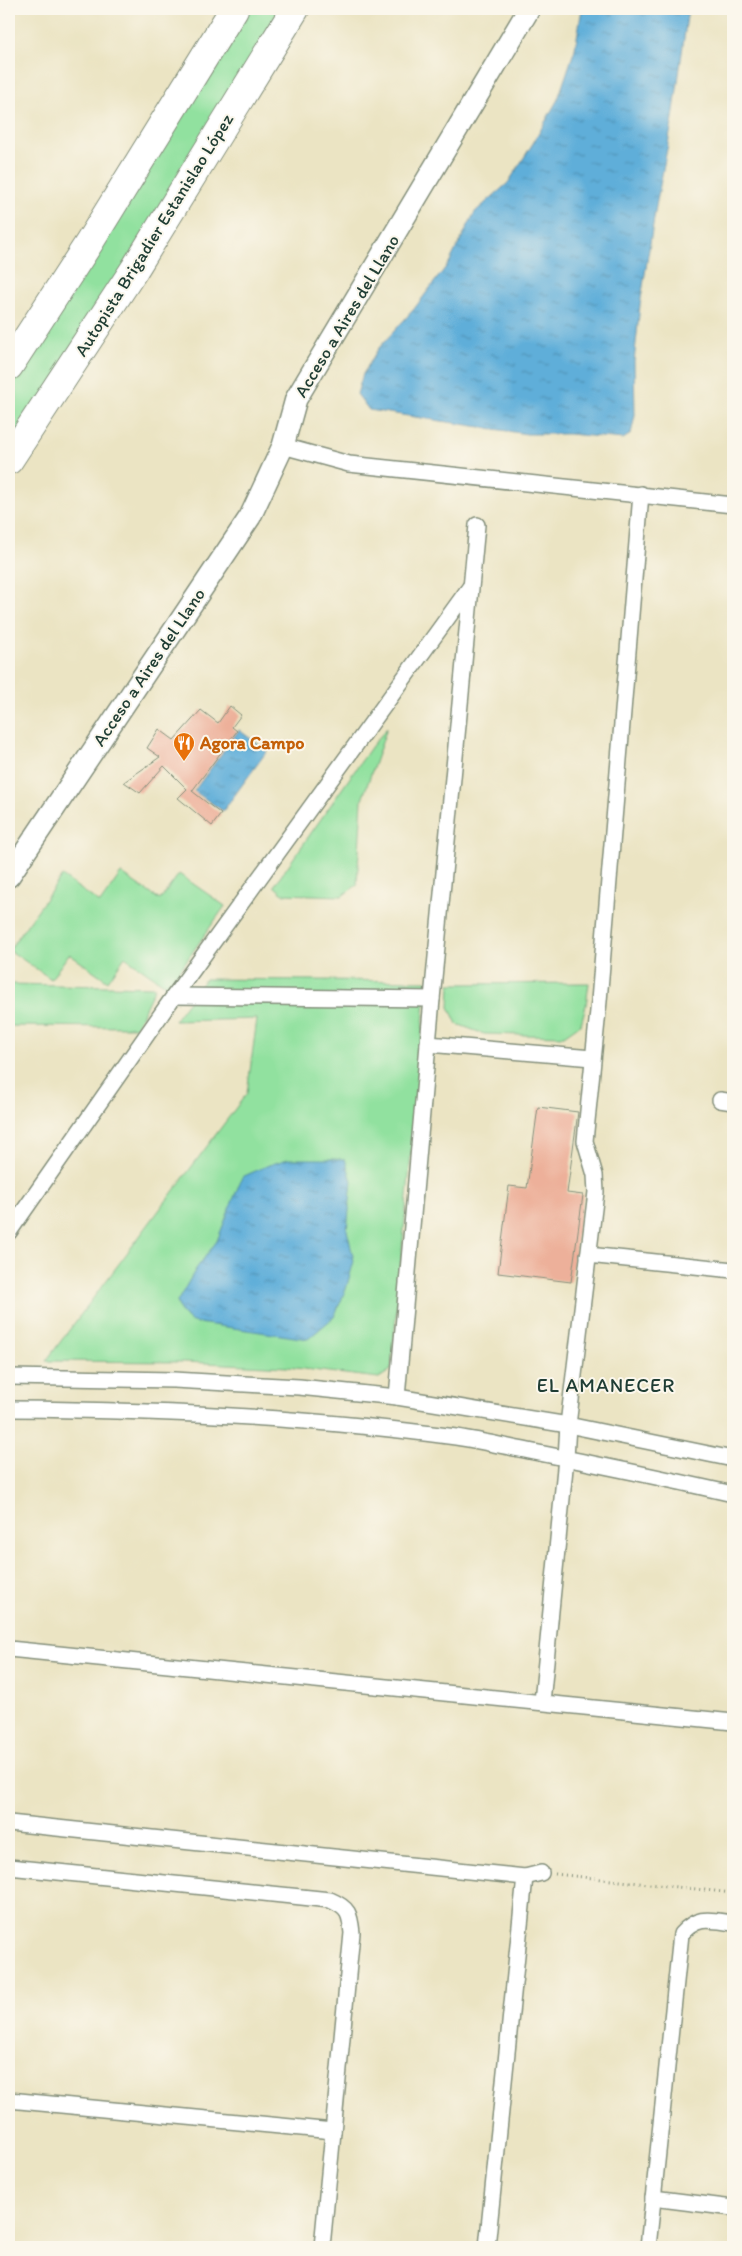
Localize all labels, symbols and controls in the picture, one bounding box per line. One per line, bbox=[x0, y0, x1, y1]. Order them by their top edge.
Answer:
street label: Autopista Brigadier Estanislao López bbox=[70, 109, 238, 360]
street label: Acceso a Aires del Llano bbox=[290, 231, 404, 401]
street label: Acceso a Aires del Llano bbox=[88, 584, 210, 750]
restaurant icon: Agora Campo bbox=[172, 731, 196, 762]
place label: Agora Campo bbox=[199, 732, 304, 754]
district label: EL AMANECER bbox=[537, 1373, 675, 1397]

